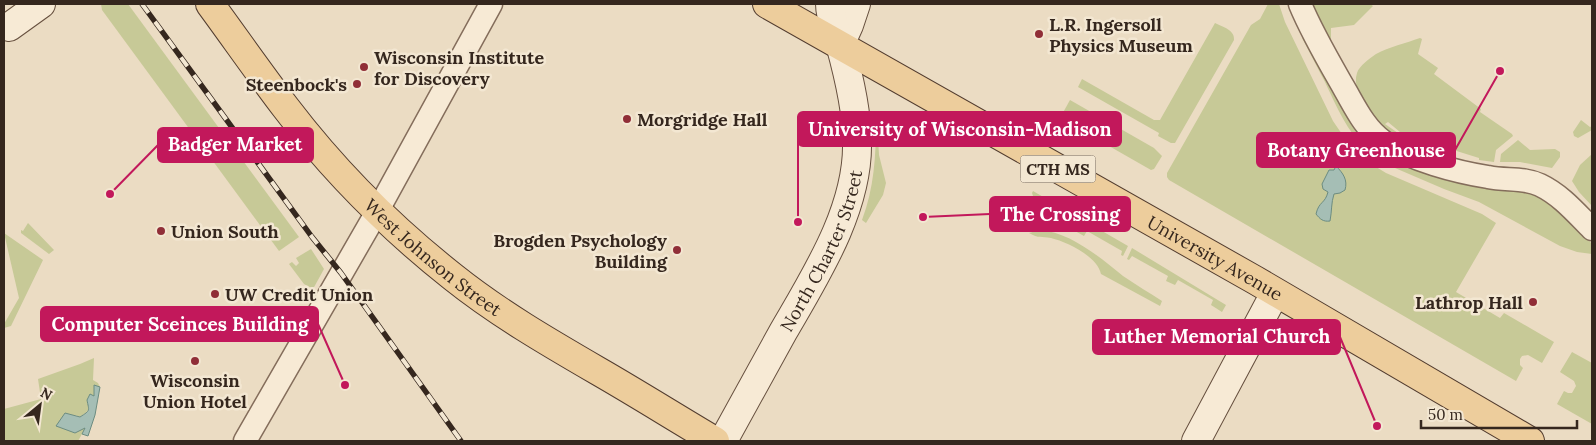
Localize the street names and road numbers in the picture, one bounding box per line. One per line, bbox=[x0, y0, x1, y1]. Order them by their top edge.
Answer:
road number: CTH MS bbox=[1020, 156, 1096, 182]
street label: North Charter Street bbox=[774, 168, 867, 335]
street label: West Johnson Street bbox=[360, 193, 506, 321]
street label: University Avenue bbox=[1143, 210, 1287, 305]

